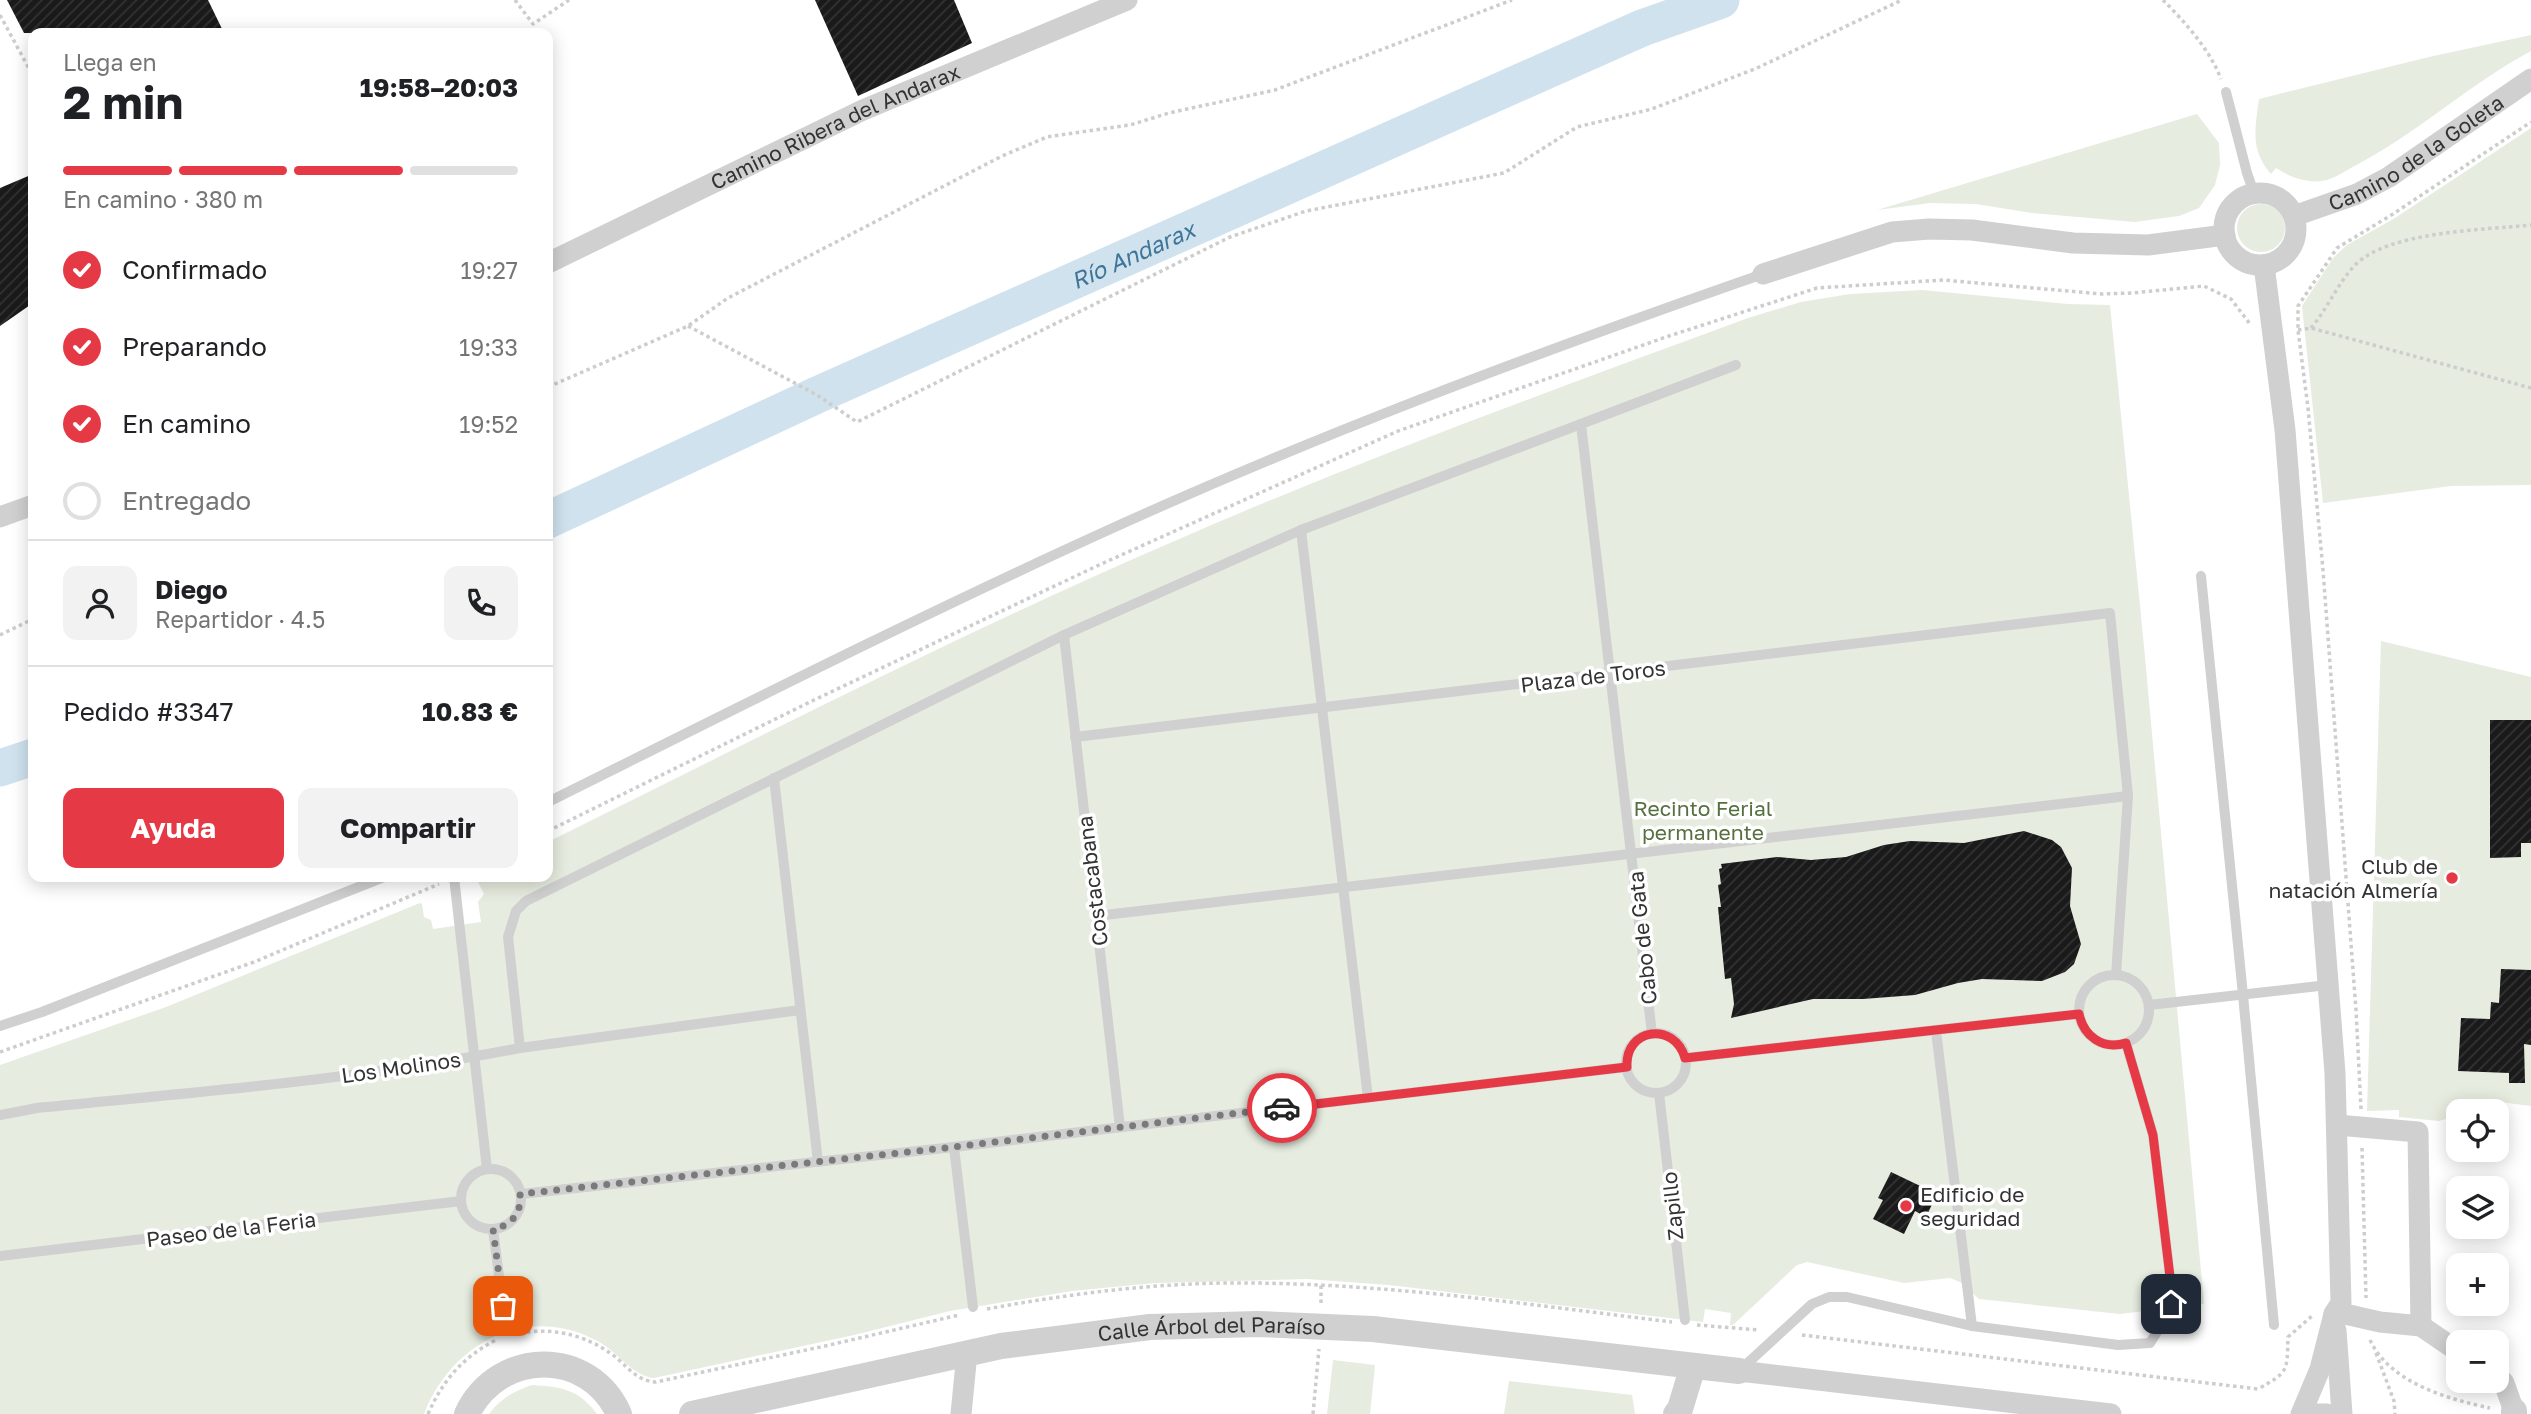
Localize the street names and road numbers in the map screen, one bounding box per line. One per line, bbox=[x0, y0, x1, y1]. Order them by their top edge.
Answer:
street label: Camino Ribera del Andarax bbox=[706, 58, 964, 195]
street label: Camino de la Goleta bbox=[2325, 89, 2508, 216]
street label: Plaza de Toros bbox=[1519, 654, 1667, 698]
street label: Costacabana bbox=[1071, 814, 1113, 948]
street label: Cabo de Gata bbox=[1622, 870, 1662, 1006]
street label: Los Molinos bbox=[340, 1046, 462, 1088]
street label: Zapillo bbox=[1655, 1170, 1689, 1242]
street label: Paseo de la Feria bbox=[145, 1206, 317, 1252]
street label: Calle Árbol del Paraíso bbox=[1096, 1311, 1326, 1347]

